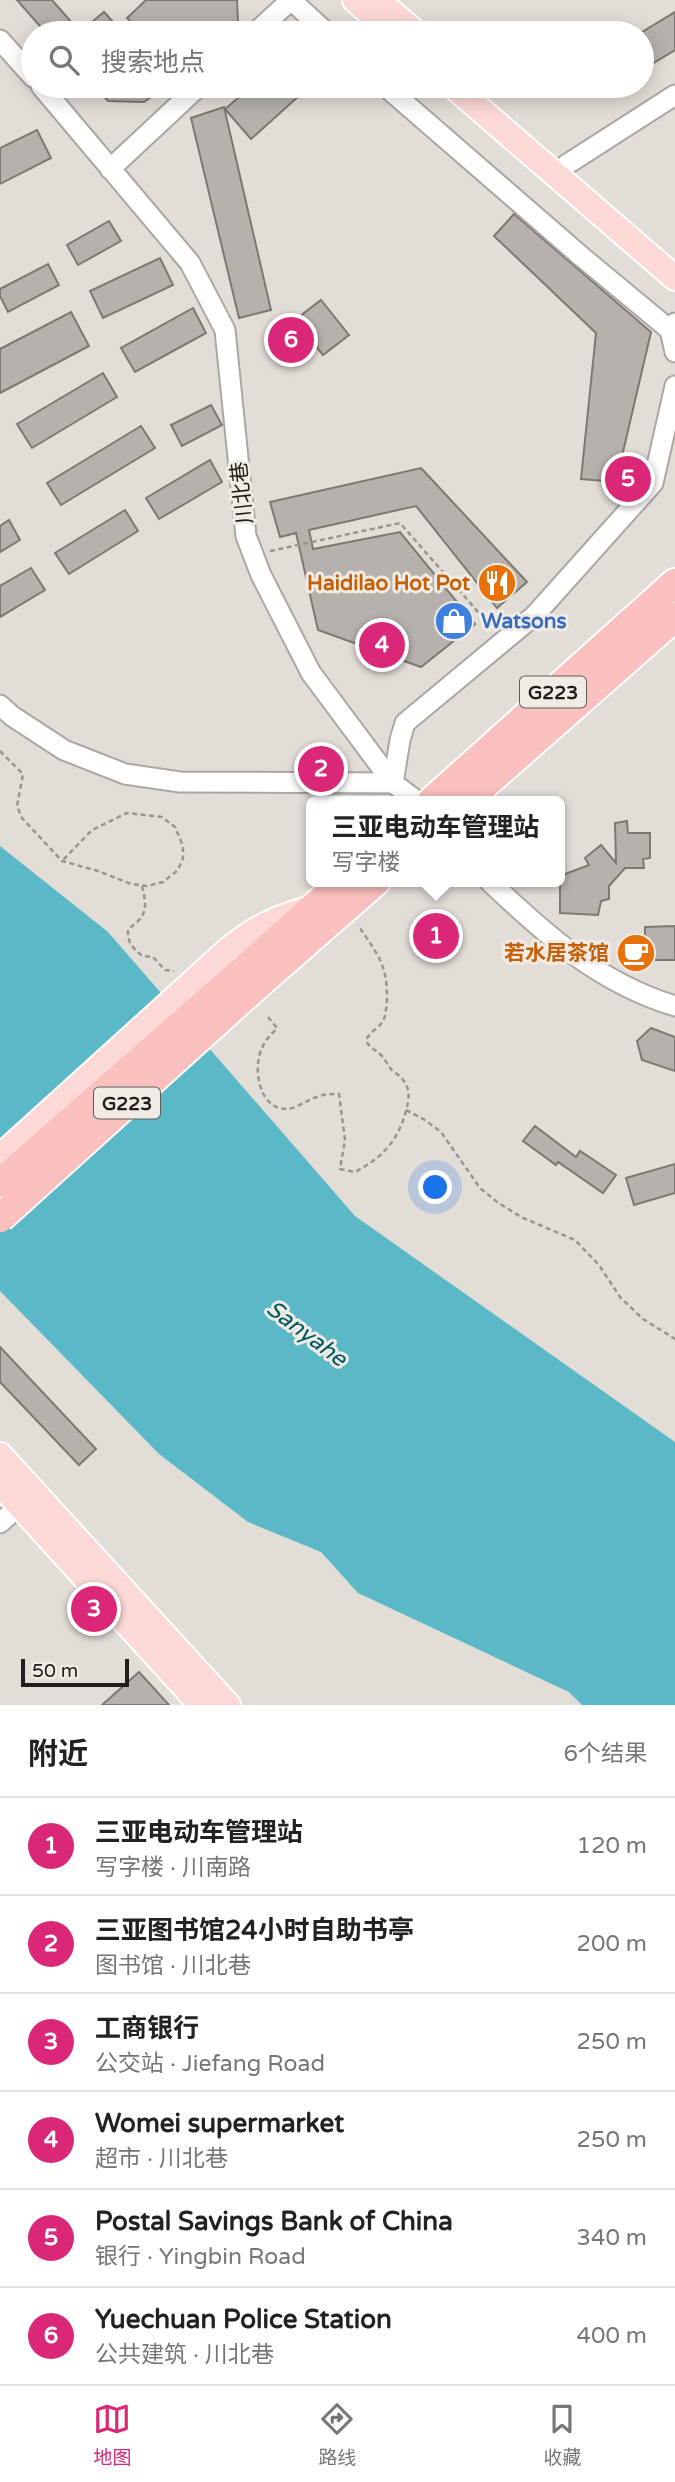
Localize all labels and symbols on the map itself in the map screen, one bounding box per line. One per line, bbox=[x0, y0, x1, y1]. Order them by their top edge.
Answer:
pin: 6 bbox=[268, 314, 314, 366]
pin: 5 bbox=[605, 453, 651, 505]
street label: 川北巷 bbox=[227, 460, 258, 526]
restaurant icon: Haidilao Hot Pot bbox=[476, 562, 518, 604]
place label: Haidilao Hot Pot bbox=[307, 571, 470, 596]
shop icon: Watsons bbox=[433, 600, 475, 642]
place label: Watsons bbox=[481, 609, 567, 634]
pin: 4 bbox=[359, 619, 405, 671]
road number: G223 bbox=[520, 677, 586, 708]
pin: 2 bbox=[298, 743, 344, 795]
pin: 1 bbox=[413, 910, 459, 962]
cafe icon: 若水居茶馆 bbox=[615, 932, 657, 974]
place label: 若水居茶馆 bbox=[504, 941, 609, 966]
road number: G223 bbox=[94, 1088, 160, 1119]
your location bbox=[418, 1170, 452, 1204]
water label: Sanyahe bbox=[261, 1295, 354, 1374]
pin: 3 bbox=[71, 1583, 117, 1635]
scale bar bbox=[21, 1656, 130, 1688]

